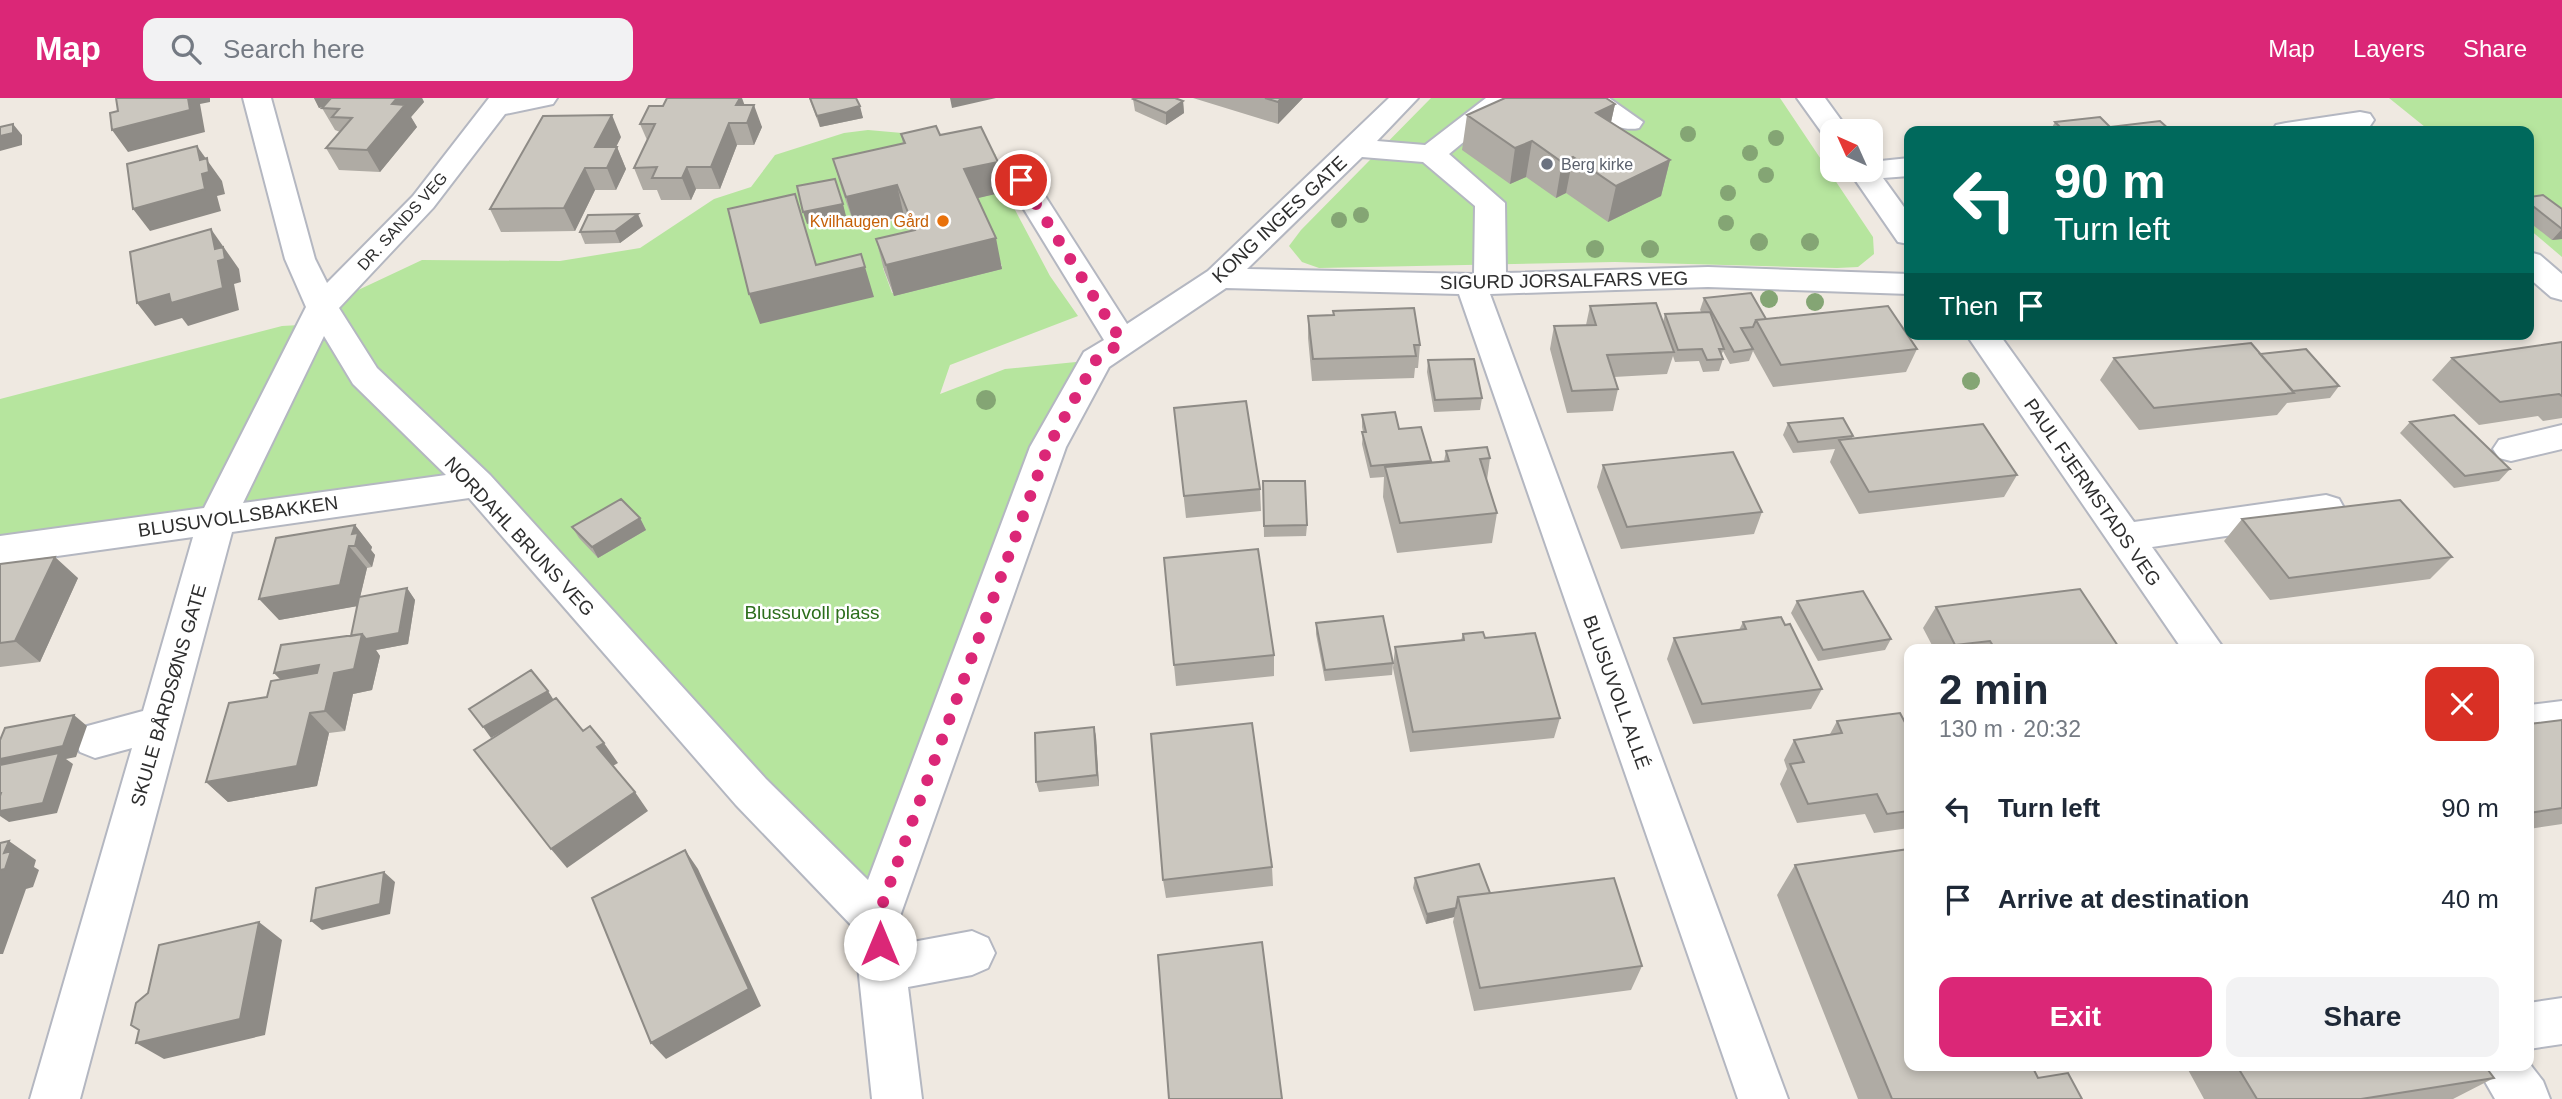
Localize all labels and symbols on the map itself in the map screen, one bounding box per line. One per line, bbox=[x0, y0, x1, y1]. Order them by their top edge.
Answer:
north arrow bbox=[1820, 119, 1883, 182]
pin bbox=[991, 150, 1051, 210]
street label: KONG INGES GATE bbox=[1208, 152, 1351, 287]
marker: Berg kirke bbox=[1539, 156, 1555, 172]
place label: Berg kirke bbox=[1561, 156, 1633, 173]
street label: DR. SANDS VEG bbox=[354, 169, 451, 274]
place label: Kvilhaugen Gård bbox=[810, 213, 929, 230]
marker: Kvilhaugen Gård bbox=[935, 213, 951, 229]
street label: SIGURD JORSALFARS VEG bbox=[1440, 268, 1688, 293]
street label: PAUL FJERMSTADS VEG bbox=[2020, 395, 2165, 590]
street label: NORDAHL BRUNS VEG bbox=[441, 453, 599, 620]
street label: BLUSUVOLLSBAKKEN bbox=[137, 492, 339, 541]
street label: SKULE BÅRDSØNS GATE bbox=[127, 582, 210, 808]
park label: Blussuvoll plass bbox=[744, 602, 880, 623]
street label: BLUSUVOLL ALLÉ bbox=[1579, 612, 1654, 772]
position arrow bbox=[843, 907, 917, 981]

